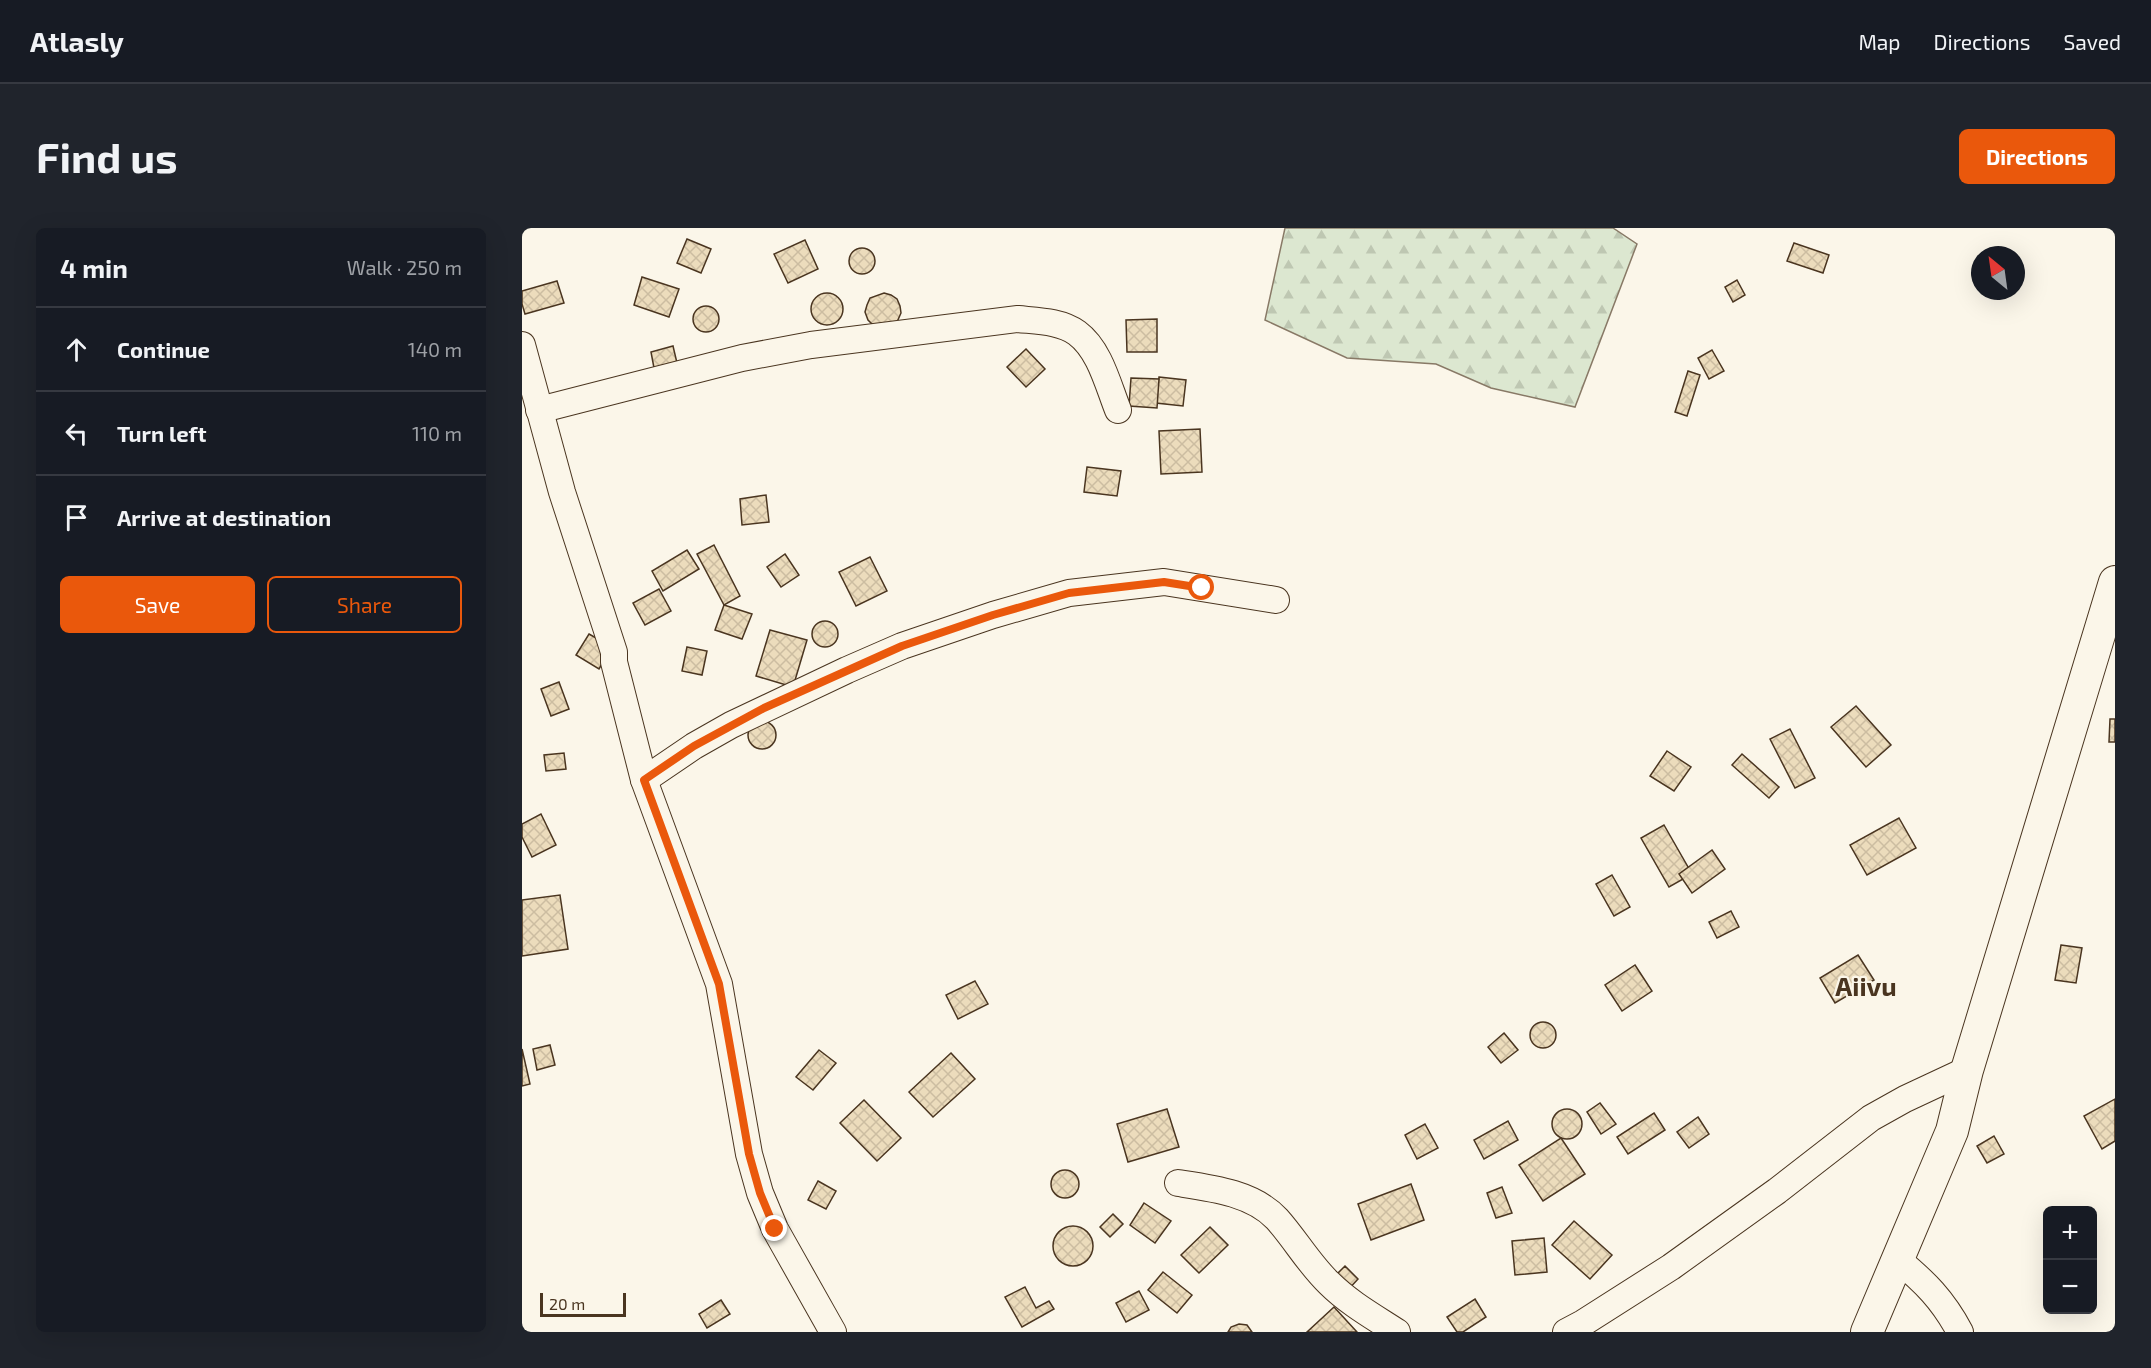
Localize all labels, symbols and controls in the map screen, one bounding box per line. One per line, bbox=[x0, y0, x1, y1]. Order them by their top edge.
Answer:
text: Atlasly bbox=[30, 24, 124, 58]
text: Map bbox=[1858, 29, 1901, 54]
text: Directions bbox=[1934, 29, 2030, 54]
text: Saved bbox=[2063, 29, 2121, 54]
button: Directions bbox=[1959, 129, 2115, 184]
text: Find us bbox=[36, 131, 178, 181]
north arrow bbox=[1971, 246, 2025, 300]
text: 4 min bbox=[60, 252, 128, 283]
text: Walk · 250 m bbox=[347, 255, 462, 279]
icon: ahead bbox=[60, 333, 93, 366]
text: Continue bbox=[117, 336, 210, 362]
text: 140 m bbox=[408, 337, 462, 361]
icon: left bbox=[60, 417, 93, 450]
text: Turn left bbox=[117, 420, 206, 446]
text: 110 m bbox=[412, 421, 462, 445]
icon: arrive bbox=[60, 501, 93, 534]
text: Arrive at destination bbox=[117, 504, 331, 530]
route start bbox=[1188, 574, 1214, 600]
button: Save bbox=[60, 576, 255, 633]
button: Share bbox=[267, 576, 462, 633]
district label: Aiivu bbox=[1835, 970, 1897, 1001]
map controls bbox=[2043, 1206, 2097, 1314]
button: + bbox=[2043, 1206, 2097, 1260]
route end bbox=[761, 1215, 787, 1241]
button: − bbox=[2043, 1260, 2097, 1314]
scale bar bbox=[540, 1290, 626, 1318]
text: 20 m bbox=[549, 1294, 585, 1313]

